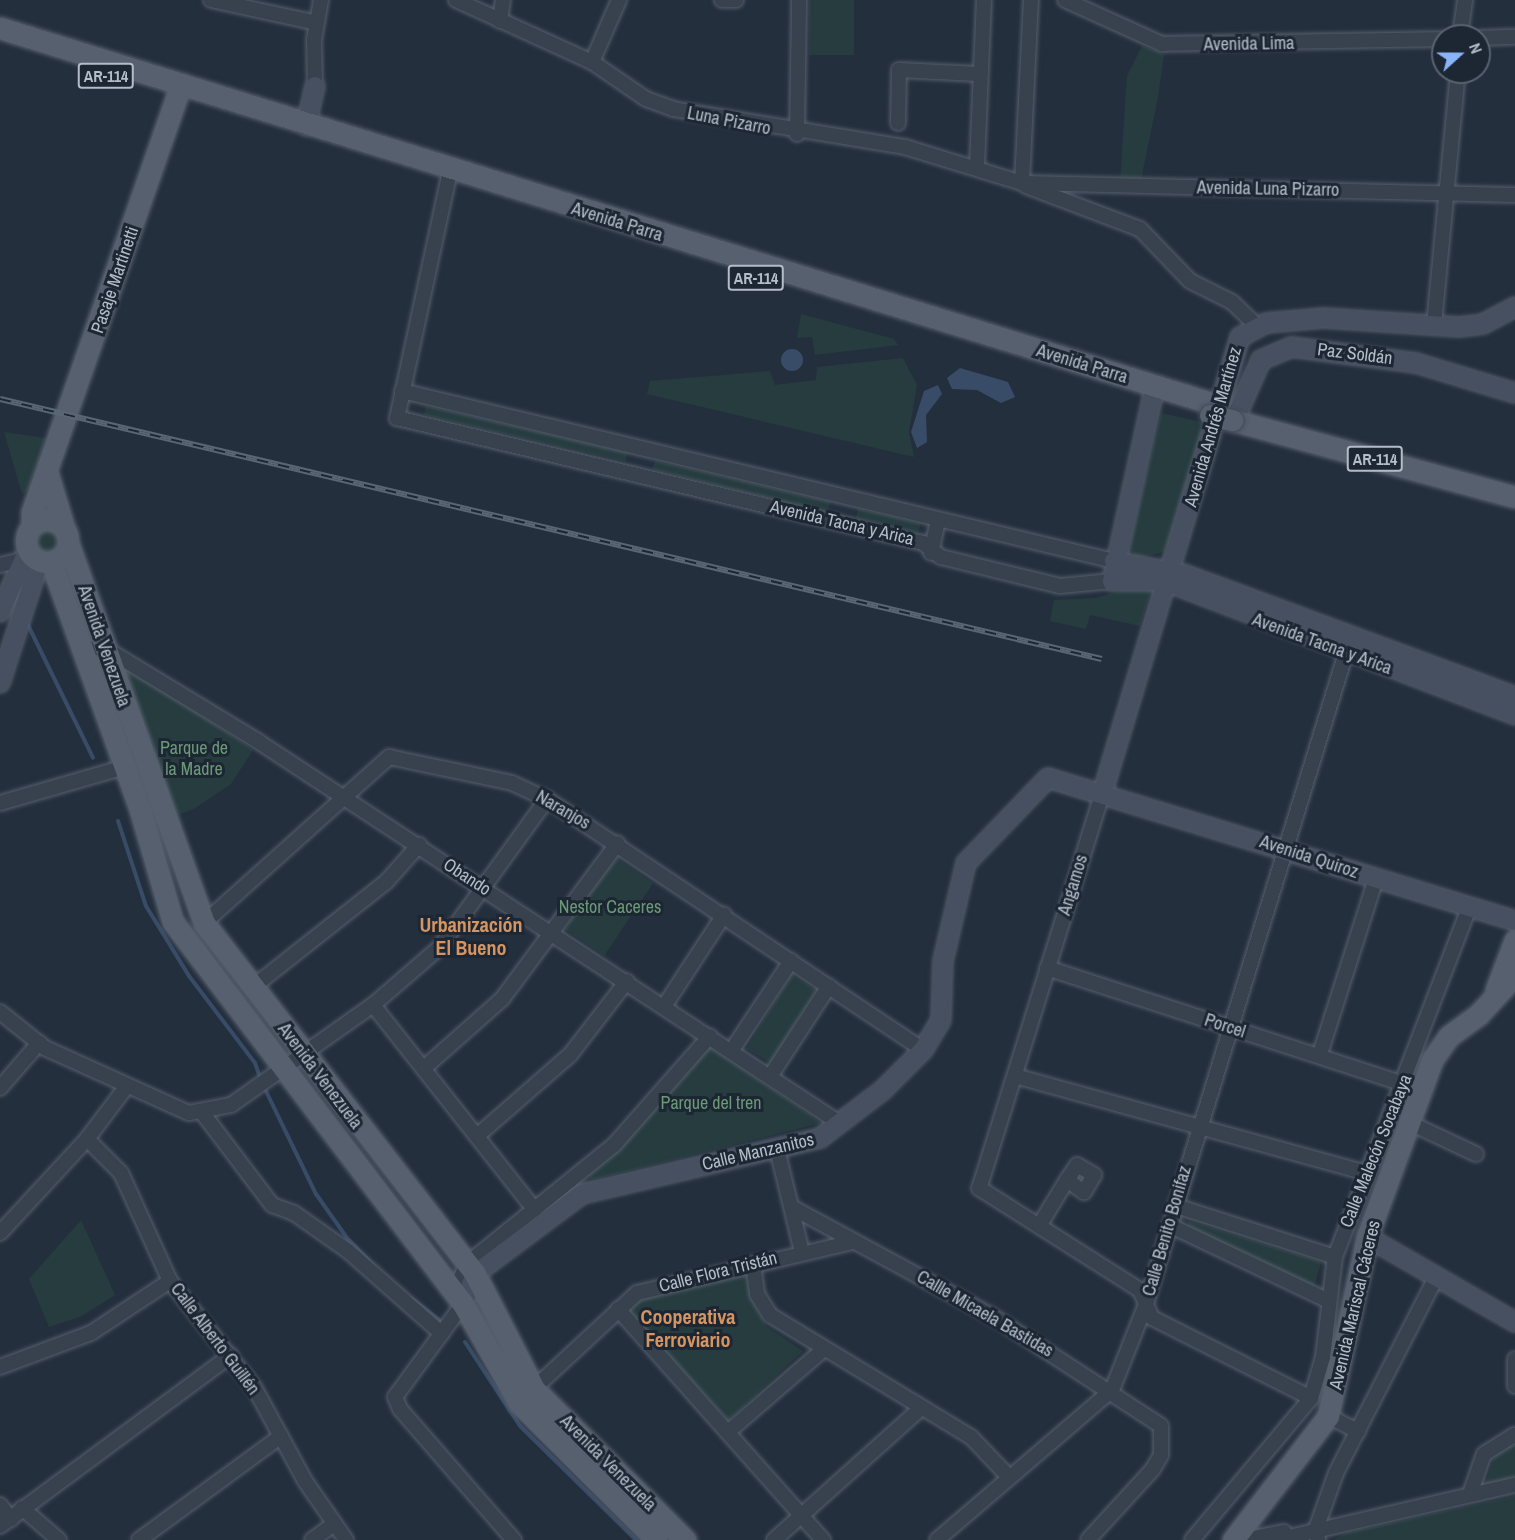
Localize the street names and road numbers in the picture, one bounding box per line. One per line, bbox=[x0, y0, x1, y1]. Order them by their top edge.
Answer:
street label: Avenida Lima bbox=[1203, 32, 1295, 56]
road number: AR-114 bbox=[78, 63, 134, 89]
street label: Luna Pizarro bbox=[685, 102, 773, 140]
street label: Avenida Luna Pizarro bbox=[1197, 177, 1339, 201]
street label: Avenida Parra bbox=[569, 198, 665, 246]
street label: Pasaje Martinetti bbox=[87, 224, 143, 336]
road number: AR-114 bbox=[728, 265, 784, 291]
street label: Paz Soldán bbox=[1316, 339, 1394, 369]
street label: Avenida Parra bbox=[1034, 340, 1130, 388]
street label: Avenida Andrés Martínez bbox=[1180, 344, 1246, 510]
road number: AR-114 bbox=[1346, 446, 1404, 472]
street label: Avenida Tacna y Arica bbox=[768, 496, 916, 550]
street label: Avenida Venezuela bbox=[73, 582, 135, 710]
street label: Avenida Tacna y Arica bbox=[1249, 609, 1395, 679]
street label: Naranjos bbox=[532, 786, 594, 834]
street label: Avenida Quiroz bbox=[1257, 831, 1361, 883]
street label: Angamos bbox=[1054, 852, 1092, 918]
street label: Obando bbox=[439, 854, 495, 900]
street label: Porcel bbox=[1202, 1009, 1248, 1043]
street label: Avenida Venezuela bbox=[273, 1019, 367, 1133]
street label: Calle Malecón Socabaya bbox=[1335, 1071, 1417, 1231]
street label: Calle Manzanitos bbox=[700, 1129, 816, 1175]
street label: Calle Benito Bonifaz bbox=[1138, 1163, 1196, 1299]
street label: Avenida Mariscal Cáceres bbox=[1325, 1218, 1385, 1392]
street label: Calle Flora Tristán bbox=[657, 1247, 779, 1297]
street label: Callle Micaela Bastidas bbox=[913, 1266, 1057, 1362]
street label: Calle Alberto Guillén bbox=[166, 1278, 264, 1400]
street label: Avenida Venezuela bbox=[555, 1410, 661, 1516]

